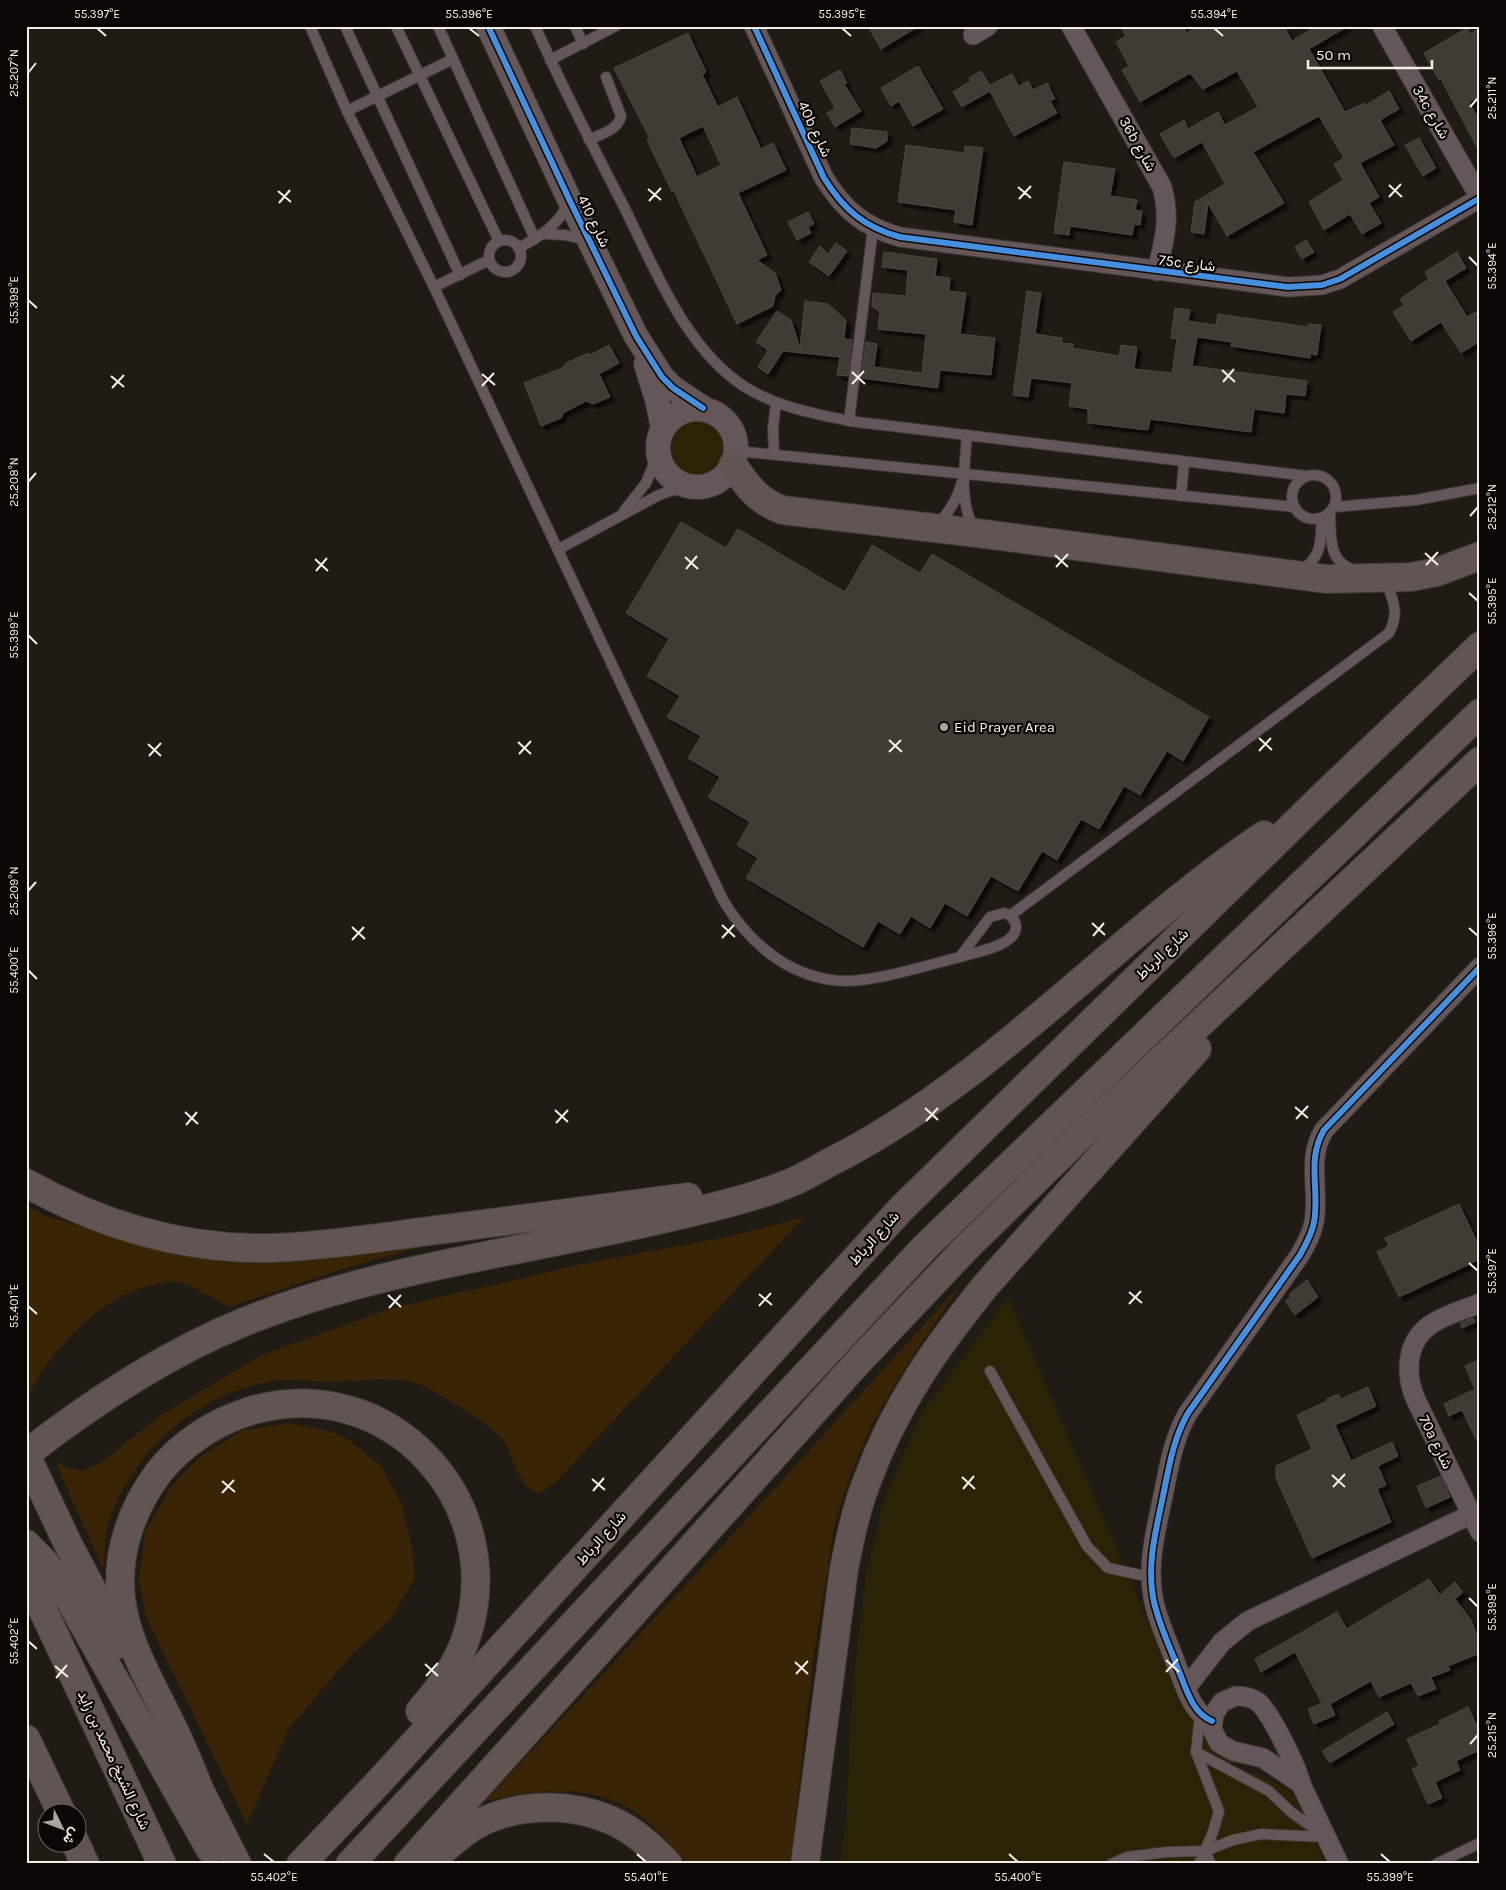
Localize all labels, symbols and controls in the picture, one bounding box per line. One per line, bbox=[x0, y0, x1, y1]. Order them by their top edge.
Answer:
text: 55.397°E bbox=[74, 7, 120, 21]
text: 55.396°E bbox=[445, 7, 493, 21]
text: 55.395°E bbox=[818, 7, 866, 21]
text: 55.394°E bbox=[1190, 7, 1238, 21]
scale bar bbox=[1308, 38, 1432, 70]
text: 50 m bbox=[1316, 46, 1351, 64]
text: 25.207°N bbox=[7, 49, 21, 97]
text: 25.211°N bbox=[1485, 76, 1499, 120]
street label: 34c شارع bbox=[1407, 82, 1454, 143]
street label: 40b شارع bbox=[792, 98, 836, 161]
street label: 36b شارع bbox=[1114, 113, 1161, 176]
street label: شارع 410 bbox=[572, 192, 614, 251]
text: 55.394°E bbox=[1485, 242, 1499, 290]
street label: 75c شارع bbox=[1157, 251, 1217, 277]
text: 55.398°E bbox=[7, 276, 21, 324]
text: 25.208°N bbox=[7, 457, 21, 507]
text: 25.212°N bbox=[1485, 484, 1499, 530]
text: 55.395°E bbox=[1485, 577, 1499, 625]
text: 55.399°E bbox=[7, 611, 21, 659]
place label: Eid Prayer Area bbox=[954, 718, 1055, 736]
marker: Eid Prayer Area bbox=[938, 721, 950, 733]
text: 25.209°N bbox=[7, 866, 21, 916]
text: 55.396°E bbox=[1485, 912, 1499, 960]
street label: شارع الرباط bbox=[1132, 924, 1194, 985]
text: 55.400°E bbox=[7, 946, 21, 994]
street label: شارع الرباط bbox=[845, 1207, 905, 1270]
text: 55.397°E bbox=[1485, 1248, 1499, 1294]
text: 55.401°E bbox=[7, 1284, 21, 1328]
street label: 70a شارع bbox=[1413, 1412, 1457, 1473]
street label: شارع الرباط bbox=[572, 1507, 632, 1570]
text: 55.398°E bbox=[1485, 1583, 1499, 1631]
text: 55.402°E bbox=[7, 1617, 21, 1665]
street label: شارع الشيخ محمد بن زايد bbox=[72, 1687, 154, 1834]
text: 25.215°N bbox=[1485, 1712, 1499, 1758]
north arrow bbox=[38, 1802, 88, 1852]
text: ش bbox=[59, 1824, 83, 1848]
text: 55.402°E bbox=[250, 1870, 298, 1884]
text: 55.401°E bbox=[624, 1870, 668, 1884]
text: 55.400°E bbox=[994, 1870, 1042, 1884]
text: 55.399°E bbox=[1366, 1870, 1414, 1884]

